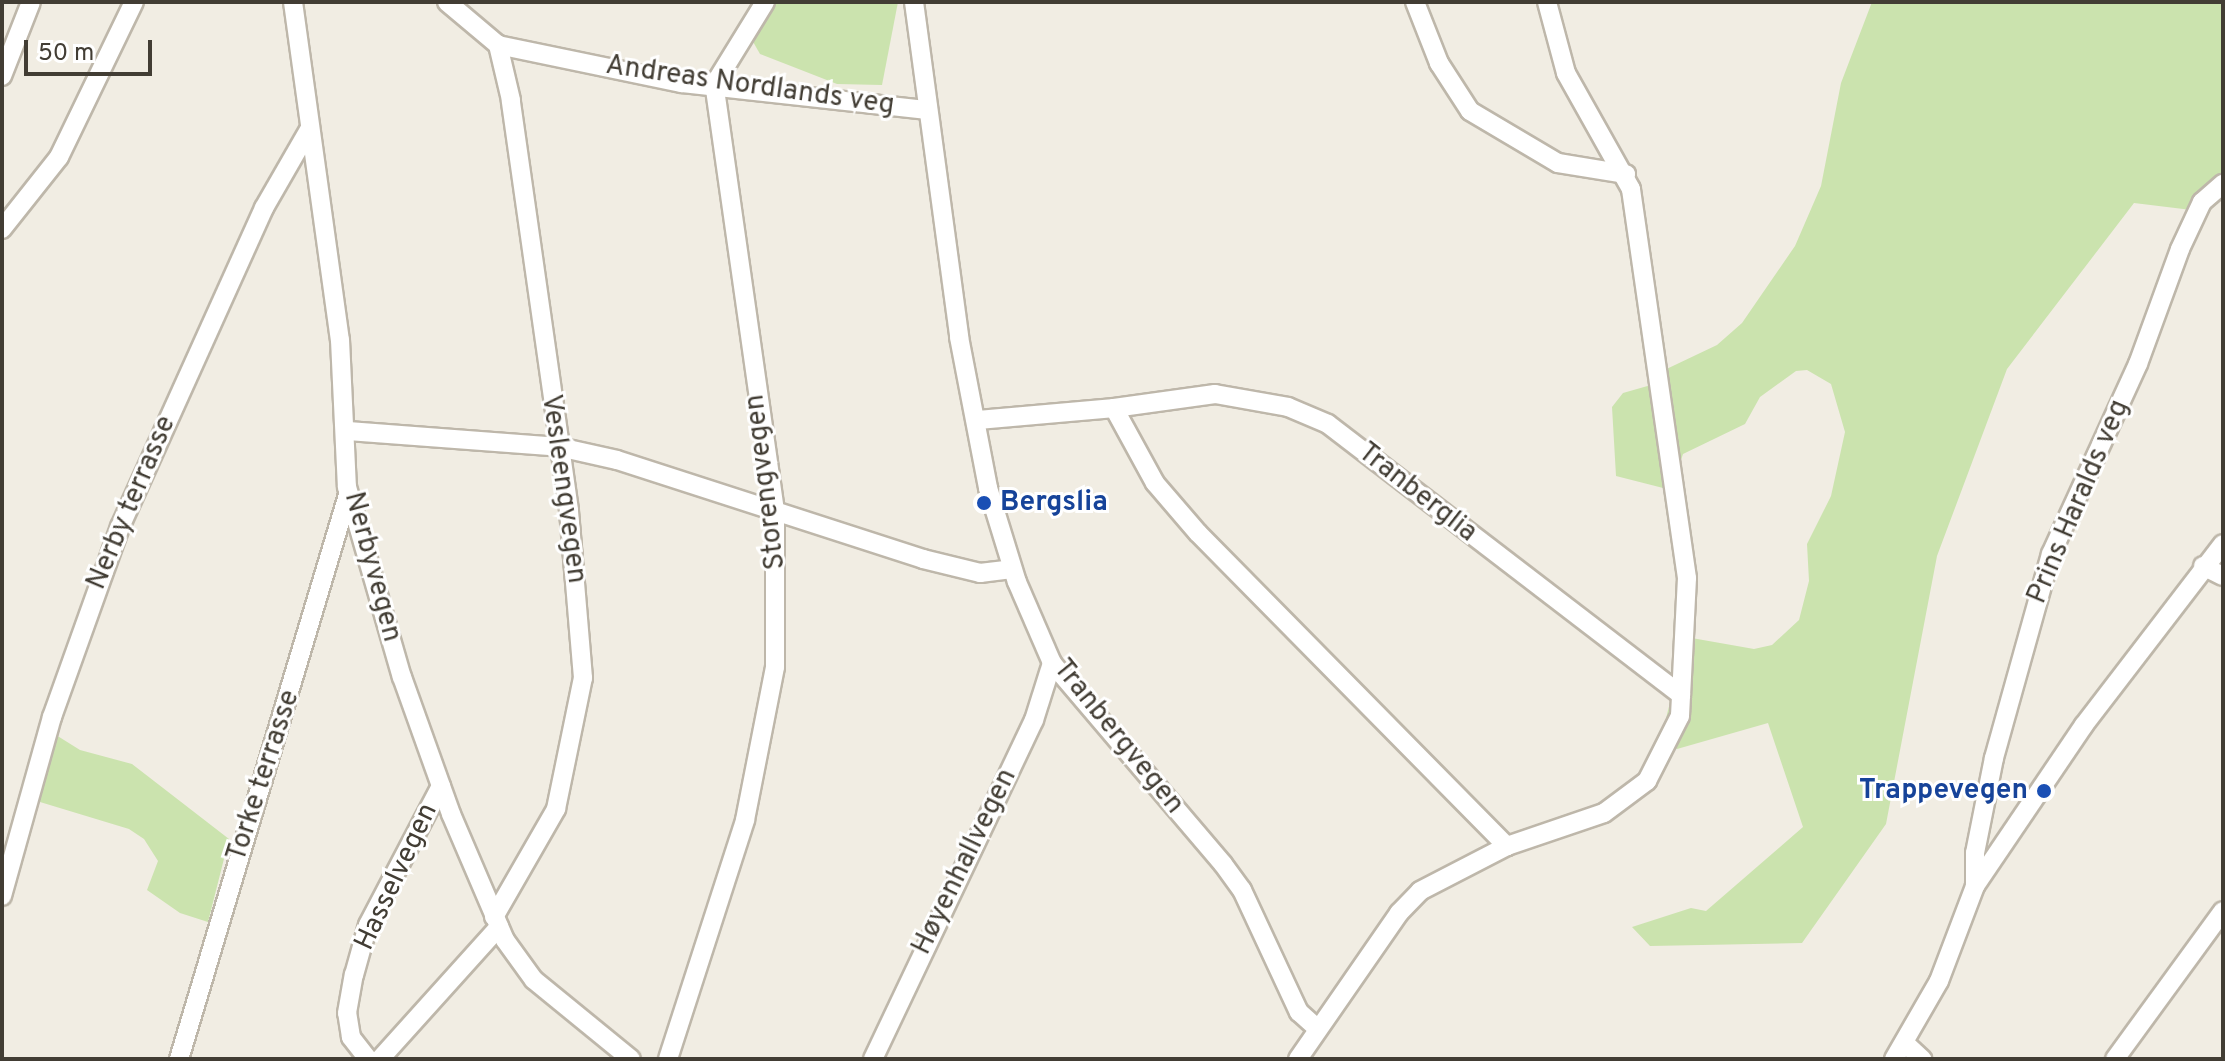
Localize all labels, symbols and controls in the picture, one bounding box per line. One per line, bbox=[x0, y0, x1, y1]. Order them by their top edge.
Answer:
scale bar bbox=[28, 24, 156, 74]
text: 50 m bbox=[38, 39, 94, 69]
street label: Andreas Nordlands veg bbox=[603, 49, 897, 123]
street label: Vesleengvegen bbox=[533, 392, 593, 586]
street label: Storengvegen bbox=[739, 392, 793, 572]
street label: Prins Haralds veg bbox=[2021, 395, 2137, 609]
street label: Nerby terrasse bbox=[80, 411, 184, 595]
street label: Tranberglia bbox=[1351, 436, 1483, 550]
place label: Bergslia bbox=[1000, 486, 1108, 520]
street label: Nerbyvegen bbox=[336, 488, 408, 646]
marker: Bergslia bbox=[975, 494, 993, 512]
street label: Tranbergvegen bbox=[1045, 653, 1191, 821]
street label: Torke terrasse bbox=[220, 686, 308, 866]
street label: Høyenhallvegen bbox=[905, 764, 1025, 960]
place label: Trappevegen bbox=[1859, 774, 2028, 808]
marker: Trappevegen bbox=[2035, 782, 2053, 800]
street label: Hasselvegen bbox=[348, 798, 446, 956]

